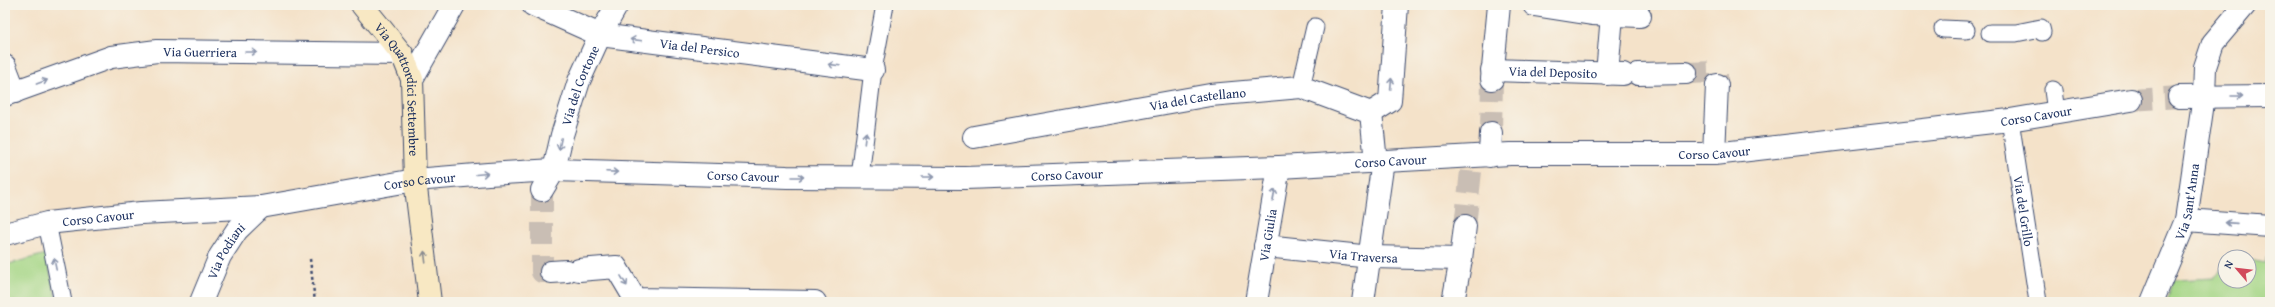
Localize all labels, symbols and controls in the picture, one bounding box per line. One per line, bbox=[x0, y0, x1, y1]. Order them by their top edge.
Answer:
street label: Via Quattordici Settembre bbox=[370, 18, 423, 156]
street label: Via del Persico bbox=[659, 34, 741, 63]
one-way arrow bbox=[630, 36, 643, 44]
street label: Via Guerriera bbox=[163, 42, 238, 62]
street label: Via del Cortone bbox=[557, 42, 604, 128]
one-way arrow bbox=[244, 48, 257, 56]
one-way arrow bbox=[828, 61, 841, 69]
street label: Via del Deposito bbox=[1508, 62, 1598, 83]
one-way arrow bbox=[35, 77, 47, 85]
one-way arrow bbox=[1387, 78, 1394, 91]
street label: Via del Castellano bbox=[1148, 83, 1247, 116]
one-way arrow bbox=[2230, 92, 2243, 100]
street label: Corso Cavour bbox=[2000, 101, 2074, 131]
one-way arrow bbox=[861, 132, 869, 145]
one-way arrow bbox=[555, 137, 563, 150]
street label: Corso Cavour bbox=[1678, 141, 1752, 164]
street label: Corso Cavour bbox=[1354, 150, 1428, 173]
street label: Via Sant'Anna bbox=[2170, 161, 2204, 243]
street label: Corso Cavour bbox=[1031, 164, 1104, 186]
street label: Corso Cavour bbox=[707, 166, 780, 187]
street label: Corso Cavour bbox=[382, 168, 457, 195]
one-way arrow bbox=[605, 168, 618, 175]
one-way arrow bbox=[475, 171, 488, 178]
one-way arrow bbox=[791, 173, 804, 181]
one-way arrow bbox=[921, 174, 934, 181]
street label: Via del Grillo bbox=[2009, 174, 2038, 248]
one-way arrow bbox=[1271, 189, 1279, 202]
street label: Corso Cavour bbox=[62, 205, 136, 231]
street label: Via Giulia bbox=[1254, 206, 1282, 263]
street label: Via Podiani bbox=[202, 218, 250, 282]
one-way arrow bbox=[2225, 220, 2238, 227]
street label: Via Traversa bbox=[1328, 244, 1399, 268]
north arrow bbox=[2217, 249, 2257, 289]
one-way arrow bbox=[421, 251, 429, 264]
text: N bbox=[2219, 257, 2237, 271]
one-way arrow bbox=[50, 258, 58, 271]
one-way arrow bbox=[621, 275, 629, 287]

